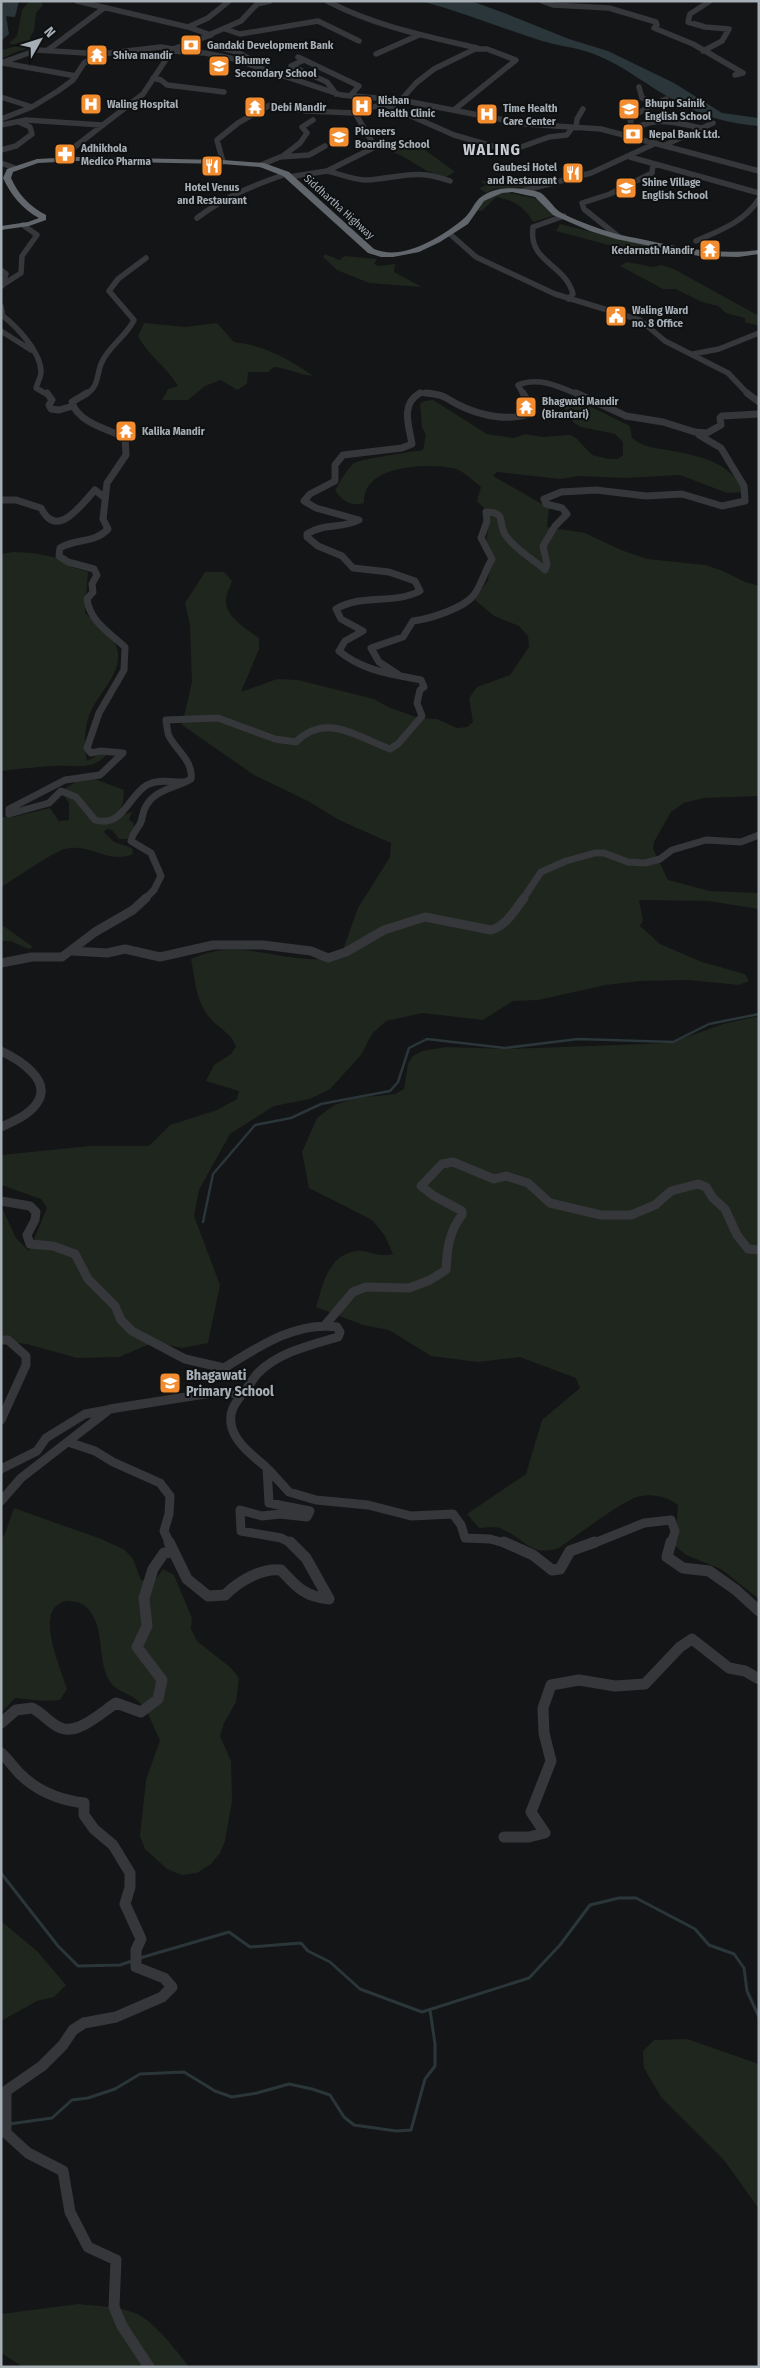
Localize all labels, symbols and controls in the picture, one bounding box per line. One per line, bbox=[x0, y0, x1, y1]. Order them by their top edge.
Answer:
north arrow bbox=[15, 15, 65, 65]
text: N bbox=[40, 24, 59, 41]
bank icon: Gandaki Development Bank bbox=[179, 33, 203, 57]
place label: Gandaki Development Bank bbox=[207, 39, 334, 52]
temple icon: Shiva mandir bbox=[85, 43, 109, 67]
place label: Shiva mandir bbox=[113, 49, 174, 62]
school or university icon: Bhumre Secondary School bbox=[207, 54, 231, 78]
place label: Bhumre Secondary School bbox=[235, 54, 318, 80]
hospital icon: Waling Hospital bbox=[79, 92, 103, 116]
hospital icon: Nishan Health Clinic bbox=[350, 94, 374, 118]
place label: Nishan Health Clinic bbox=[378, 94, 436, 120]
temple icon: Debi Mandir bbox=[243, 95, 267, 119]
school or university icon: Bhupu Sainik English School bbox=[617, 97, 641, 121]
place label: Bhupu Sainik English School bbox=[645, 97, 712, 123]
place label: Waling Hospital bbox=[107, 98, 179, 111]
place label: Debi Mandir bbox=[271, 101, 327, 114]
hospital icon: Time Health Care Center bbox=[475, 102, 499, 126]
place label: Time Health Care Center bbox=[503, 102, 558, 128]
bank icon: Nepal Bank Ltd. bbox=[621, 122, 645, 146]
school or university icon: Pioneers Boarding School bbox=[327, 125, 351, 149]
place label: Pioneers Boarding School bbox=[355, 125, 430, 151]
place label: Nepal Bank Ltd. bbox=[649, 128, 720, 141]
district label: WALING bbox=[463, 140, 521, 159]
pharmacy icon: Adhikhola Medico Pharma bbox=[53, 142, 77, 166]
place label: Adhikhola Medico Pharma bbox=[80, 142, 151, 168]
restaurant icon: Hotel Venus and Restaurant bbox=[200, 154, 224, 178]
place label: Gaubesi Hotel and Restaurant bbox=[487, 161, 558, 187]
restaurant icon: Gaubesi Hotel and Restaurant bbox=[561, 161, 585, 185]
street label: Siddhartha Highway bbox=[301, 172, 377, 242]
school or university icon: Shine Village English School bbox=[614, 176, 638, 200]
place label: Shine Village English School bbox=[642, 176, 709, 202]
place label: Hotel Venus and Restaurant bbox=[177, 181, 247, 207]
temple icon: Kedarnath Mandir bbox=[698, 238, 722, 262]
place label: Kedarnath Mandir bbox=[612, 244, 695, 257]
public building icon: Waling Ward no. 8 Office bbox=[604, 304, 628, 328]
place label: Waling Ward no. 8 Office bbox=[632, 304, 688, 330]
temple icon: Bhagwati Mandir (Birantari) bbox=[514, 395, 538, 419]
place label: Bhagwati Mandir (Birantari) bbox=[542, 395, 620, 421]
temple icon: Kalika Mandir bbox=[114, 419, 138, 443]
place label: Kalika Mandir bbox=[142, 425, 206, 438]
place label: Bhagawati Primary School bbox=[186, 1367, 274, 1400]
school or university icon: Bhagawati Primary School bbox=[158, 1371, 182, 1395]

